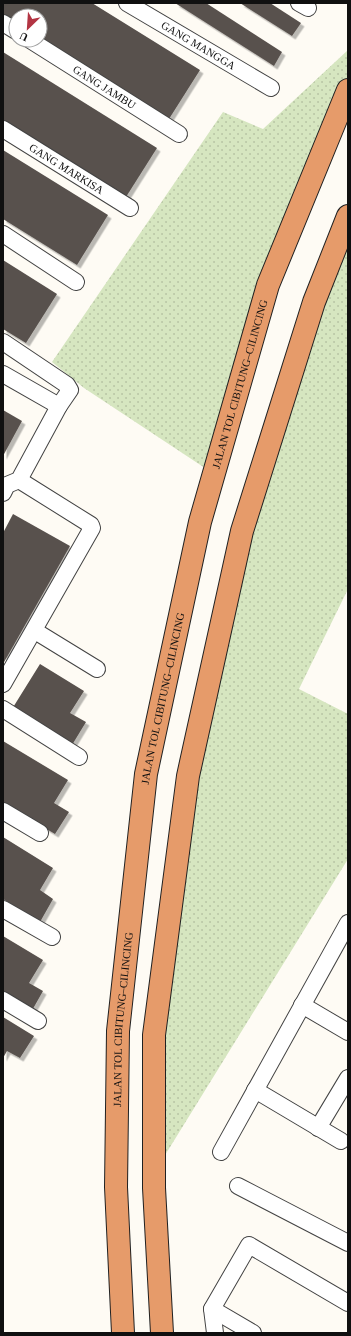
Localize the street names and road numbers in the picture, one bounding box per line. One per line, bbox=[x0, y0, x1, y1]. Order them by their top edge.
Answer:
street label: GANG MANGGA bbox=[159, 19, 238, 72]
street label: GANG JAMBU bbox=[71, 63, 138, 111]
street label: GANG MARKISA bbox=[27, 141, 106, 196]
street label: JALAN TOL CIBITUNG–CILINCING bbox=[210, 298, 270, 470]
street label: JALAN TOL CIBITUNG–CILINCING bbox=[139, 611, 186, 785]
street label: JALAN TOL CIBITUNG–CILINCING bbox=[111, 931, 135, 1107]

